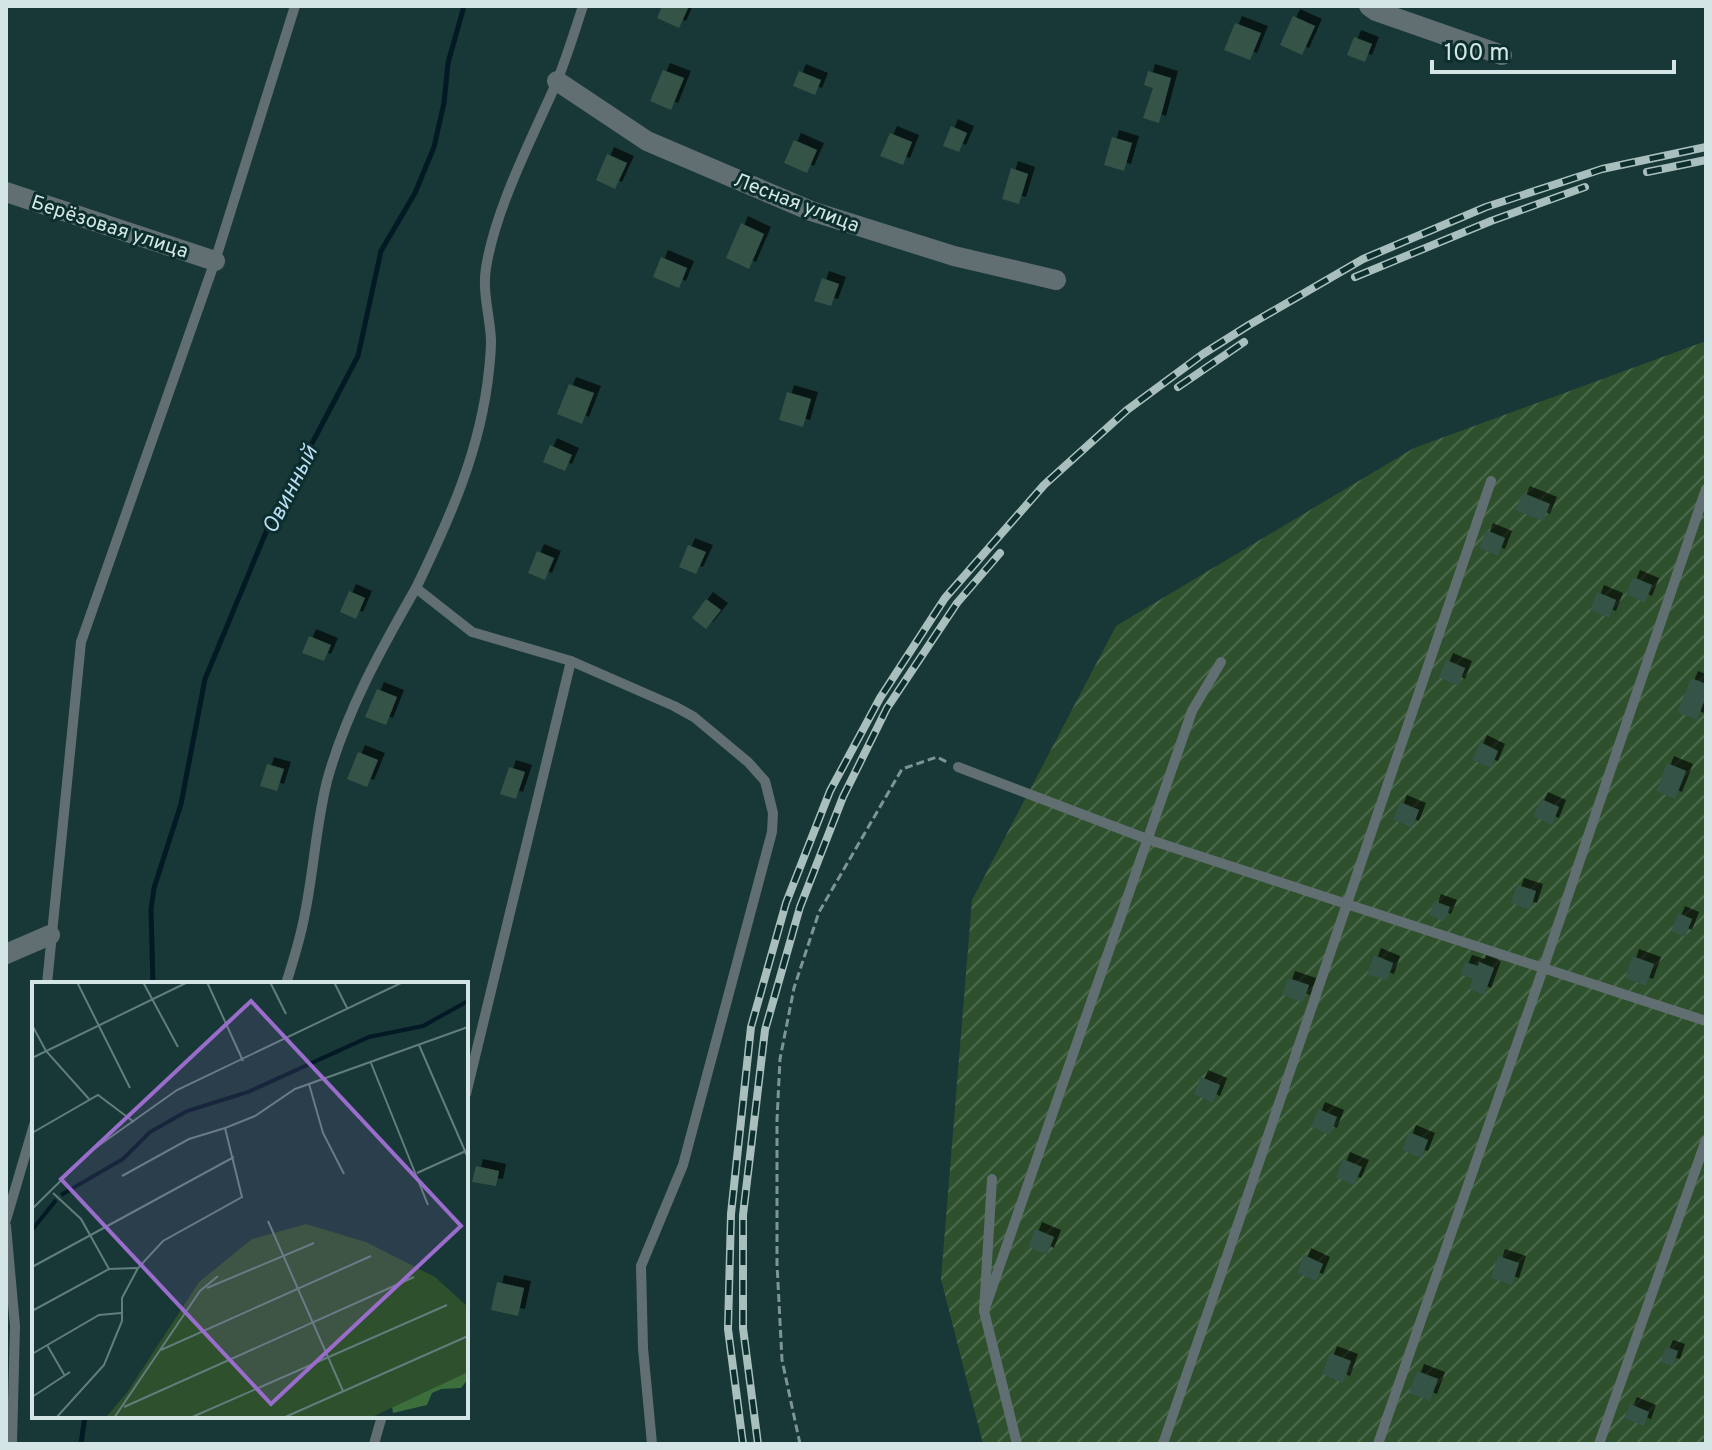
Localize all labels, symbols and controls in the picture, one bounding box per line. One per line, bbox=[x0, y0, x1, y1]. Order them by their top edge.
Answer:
scale bar bbox=[1432, 24, 1674, 74]
text: 100 m bbox=[1444, 39, 1510, 69]
street label: Лесная улица bbox=[730, 168, 863, 240]
street label: Берёзовая улица bbox=[27, 190, 191, 266]
water label: Овинный bbox=[258, 440, 325, 539]
inset map bbox=[32, 982, 468, 1418]

